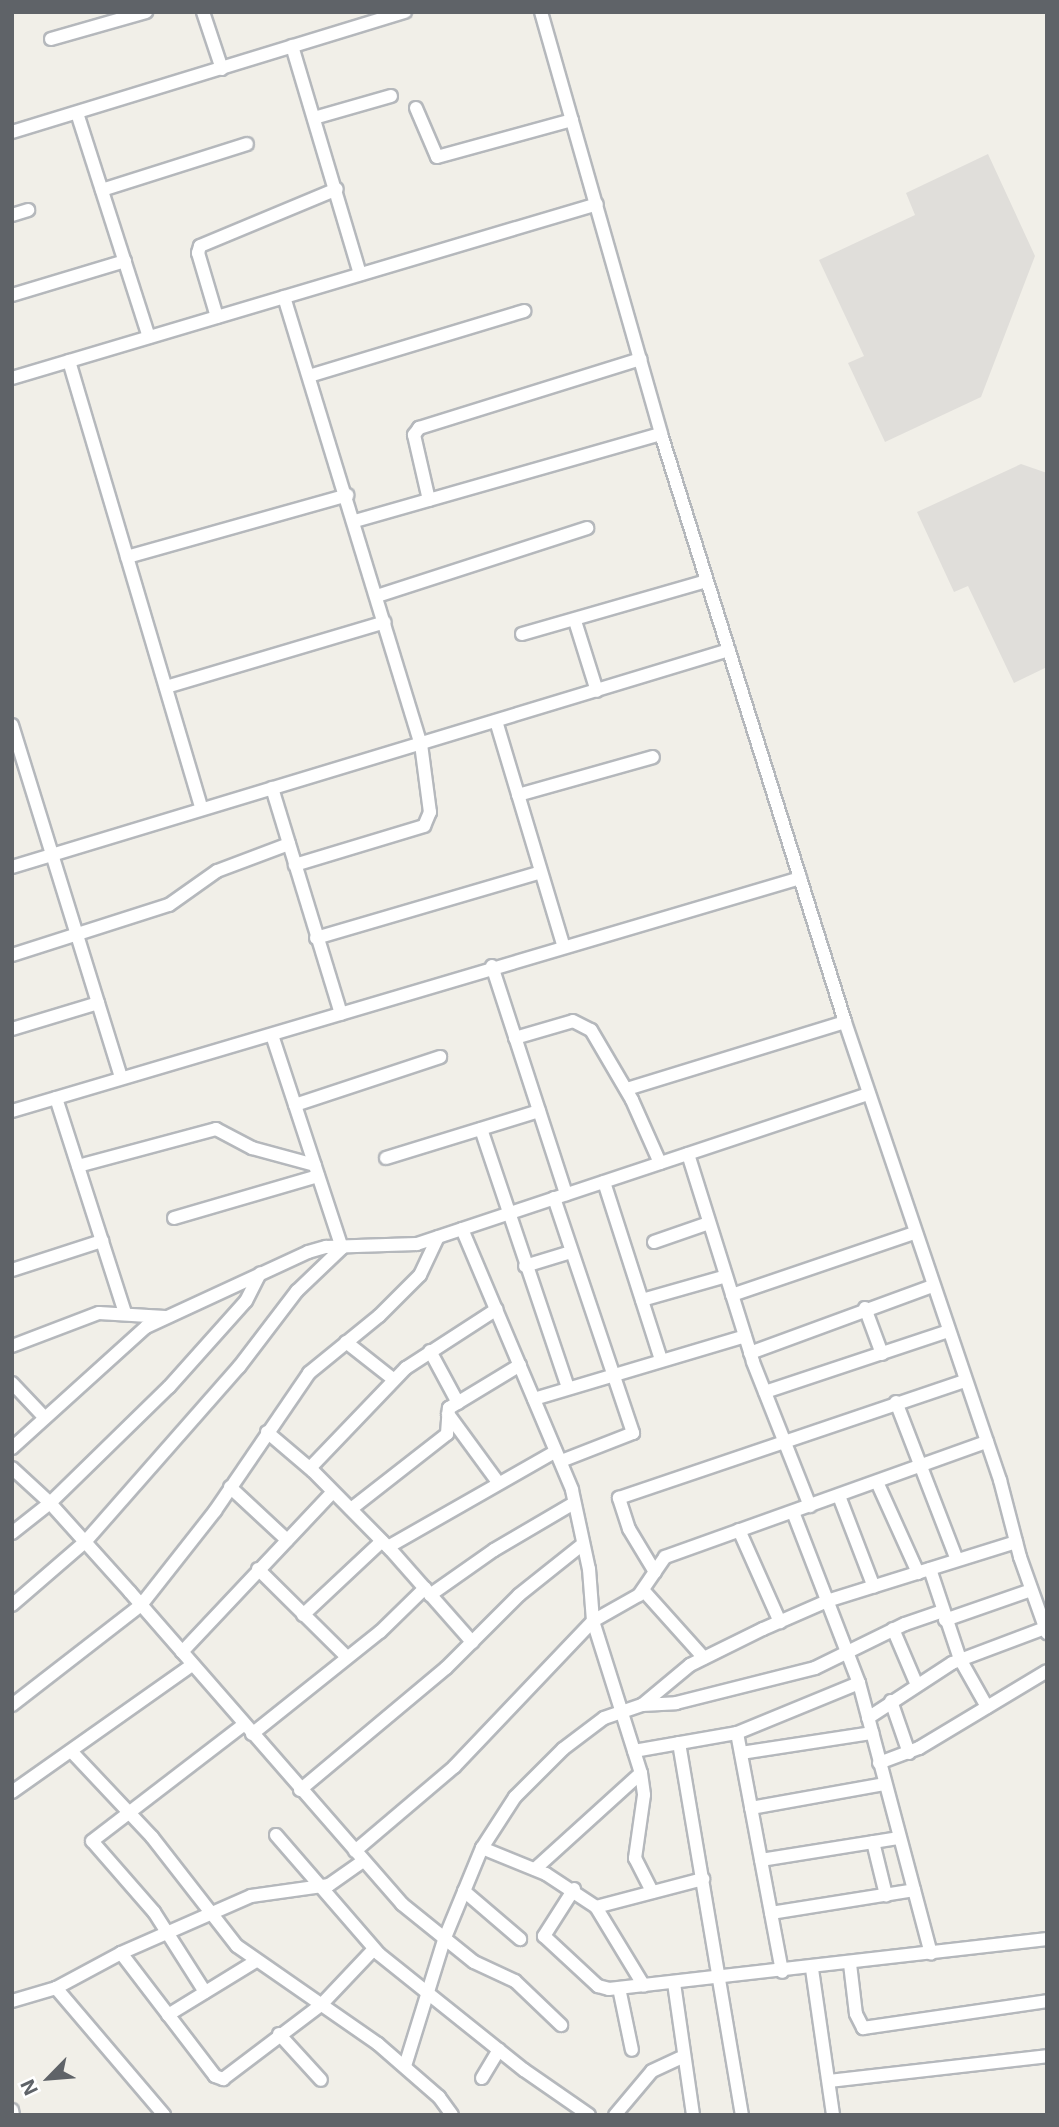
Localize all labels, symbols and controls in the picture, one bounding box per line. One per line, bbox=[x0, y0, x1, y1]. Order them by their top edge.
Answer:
north arrow bbox=[14, 2043, 84, 2113]
text: N bbox=[16, 2076, 43, 2099]

